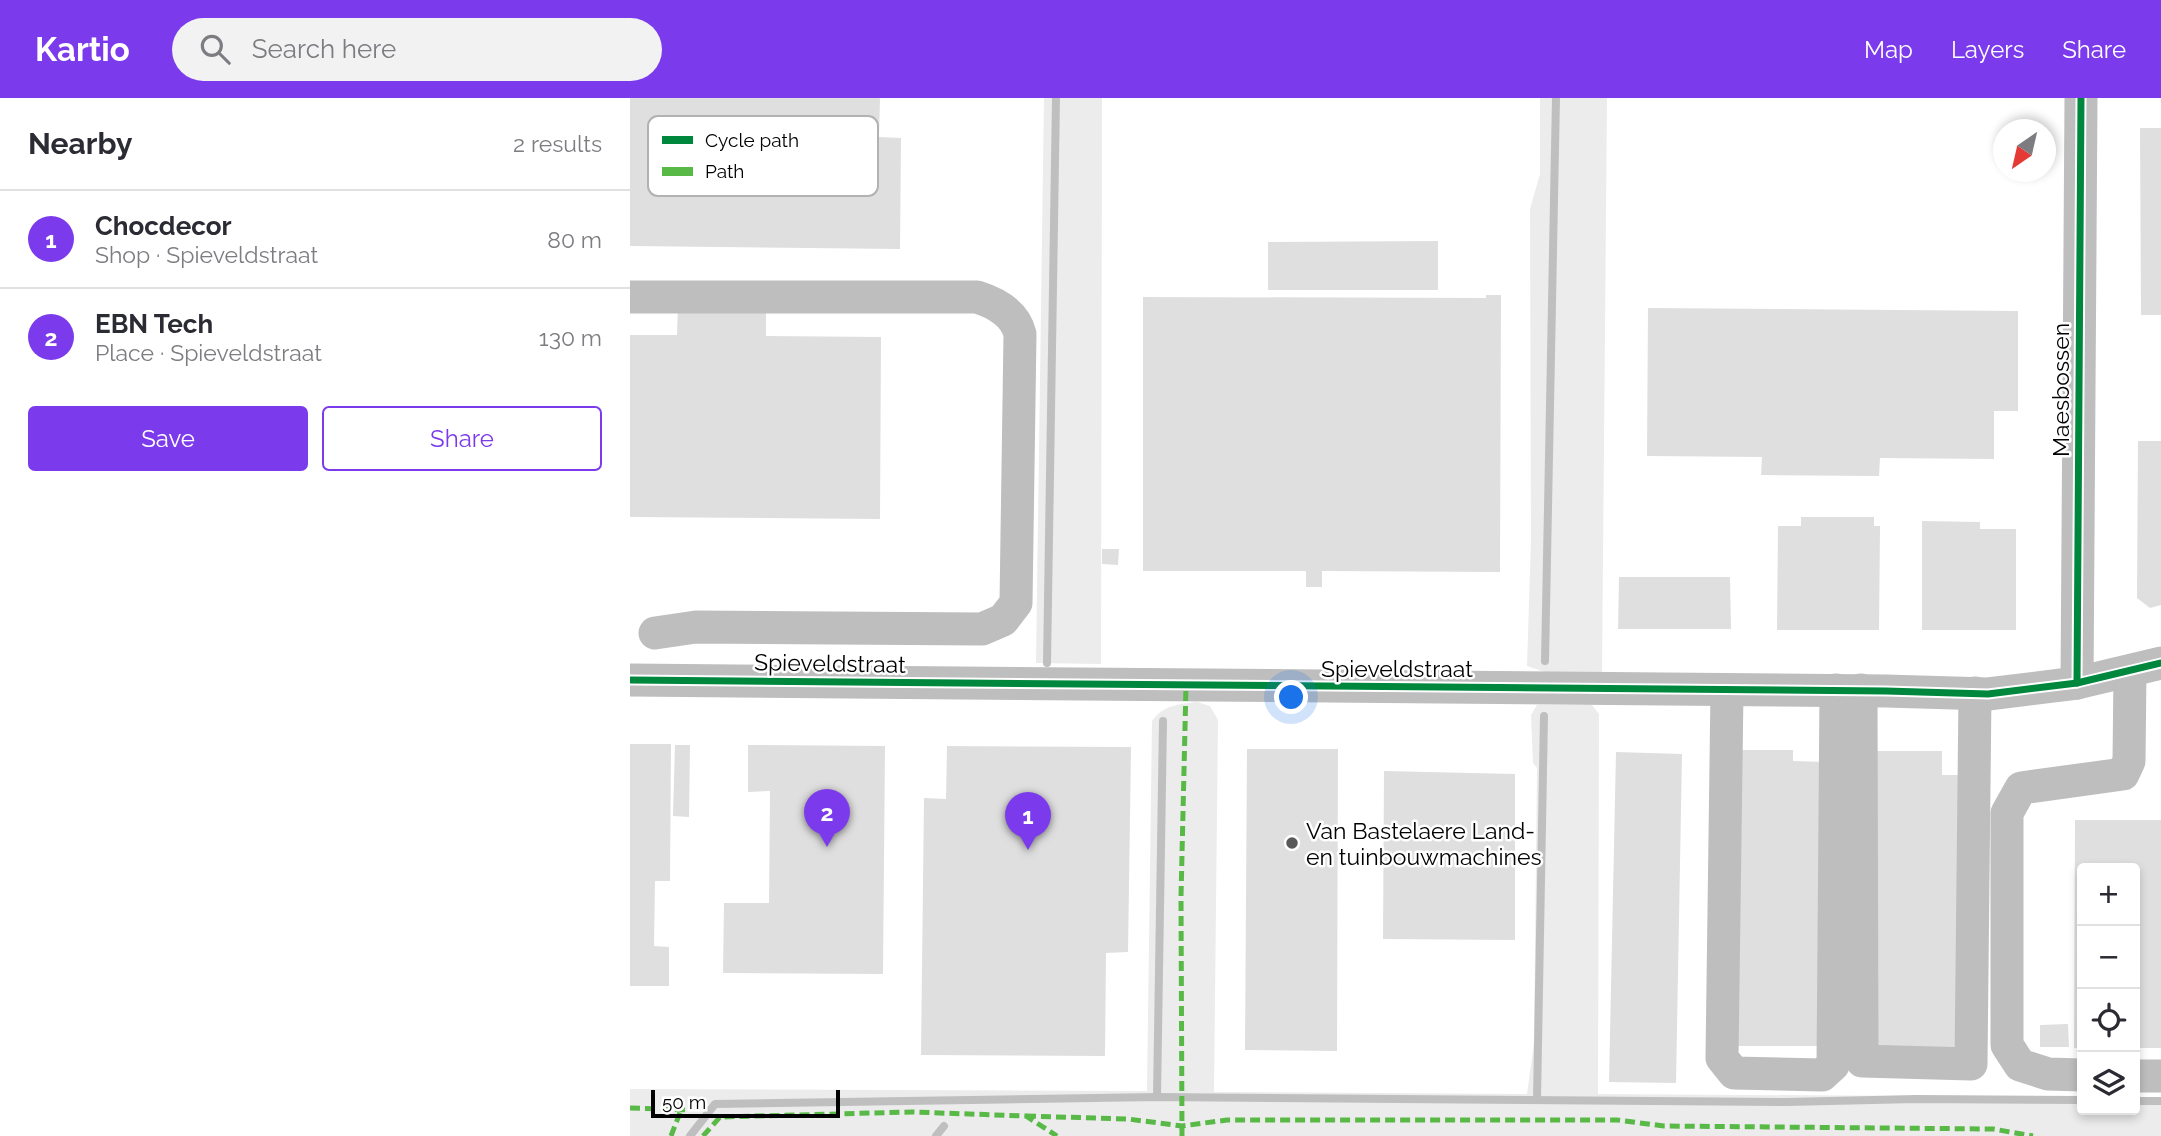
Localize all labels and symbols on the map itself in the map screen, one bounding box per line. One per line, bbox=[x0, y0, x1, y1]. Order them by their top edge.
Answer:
legend bbox=[648, 116, 878, 196]
north arrow bbox=[1993, 119, 2056, 182]
text: Cycle path bbox=[705, 129, 799, 151]
text: Path bbox=[705, 160, 744, 182]
street label: Maesbossen bbox=[2047, 323, 2074, 457]
street label: Spieveldstraat bbox=[754, 648, 906, 678]
street label: Spieveldstraat bbox=[1321, 655, 1473, 682]
your location bbox=[1274, 680, 1308, 714]
pin: 2 bbox=[804, 789, 850, 847]
pin: 1 bbox=[1005, 792, 1051, 850]
place label: Van Bastelaere Land- en tuinbouwmachines bbox=[1306, 817, 1542, 870]
marker: Van Bastelaere Land- en tuinbouwmachines bbox=[1284, 835, 1300, 851]
scale bar bbox=[651, 1087, 840, 1119]

